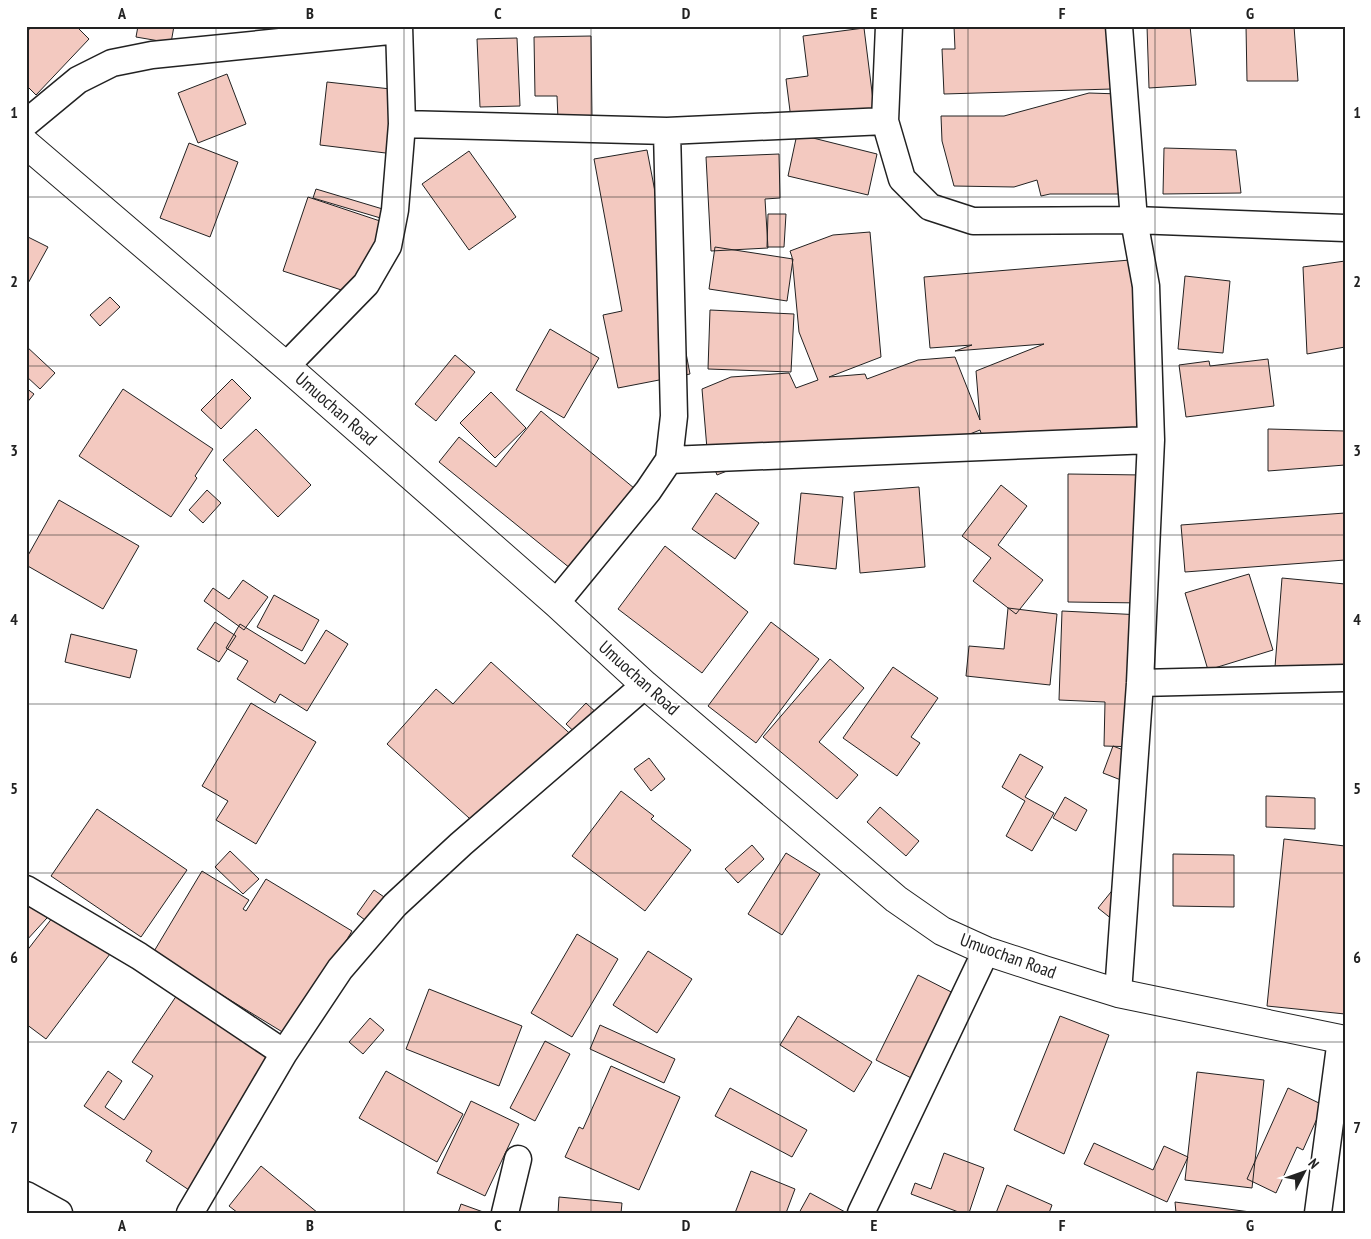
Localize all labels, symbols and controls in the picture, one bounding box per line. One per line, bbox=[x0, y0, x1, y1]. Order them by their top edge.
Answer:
text: A bbox=[117, 3, 127, 23]
text: B bbox=[306, 3, 314, 23]
text: C bbox=[494, 3, 502, 23]
text: D bbox=[682, 3, 691, 23]
text: E bbox=[871, 3, 878, 23]
text: F bbox=[1059, 3, 1066, 23]
text: G bbox=[1246, 3, 1254, 23]
text: 1 bbox=[10, 102, 18, 122]
text: 1 bbox=[1353, 102, 1361, 122]
text: 2 bbox=[10, 271, 18, 291]
text: 2 bbox=[1353, 271, 1361, 291]
street label: Umuochan Road bbox=[291, 367, 382, 450]
text: 3 bbox=[10, 440, 18, 460]
text: 3 bbox=[1353, 440, 1361, 460]
text: 4 bbox=[10, 609, 18, 629]
text: 4 bbox=[1353, 609, 1361, 629]
street label: Umuochan Road bbox=[594, 635, 684, 720]
text: 5 bbox=[10, 778, 18, 798]
text: 5 bbox=[1353, 778, 1361, 798]
street label: Umuochan Road bbox=[957, 928, 1059, 984]
text: 6 bbox=[10, 947, 18, 967]
text: 6 bbox=[1353, 947, 1361, 967]
text: 7 bbox=[10, 1117, 18, 1137]
text: 7 bbox=[1353, 1117, 1361, 1137]
north arrow bbox=[1278, 1146, 1328, 1196]
text: N bbox=[1305, 1155, 1323, 1172]
text: A bbox=[117, 1215, 127, 1235]
text: B bbox=[306, 1215, 314, 1235]
text: C bbox=[494, 1215, 502, 1235]
text: D bbox=[682, 1215, 691, 1235]
text: E bbox=[871, 1215, 878, 1235]
text: F bbox=[1059, 1215, 1066, 1235]
text: G bbox=[1246, 1215, 1254, 1235]

